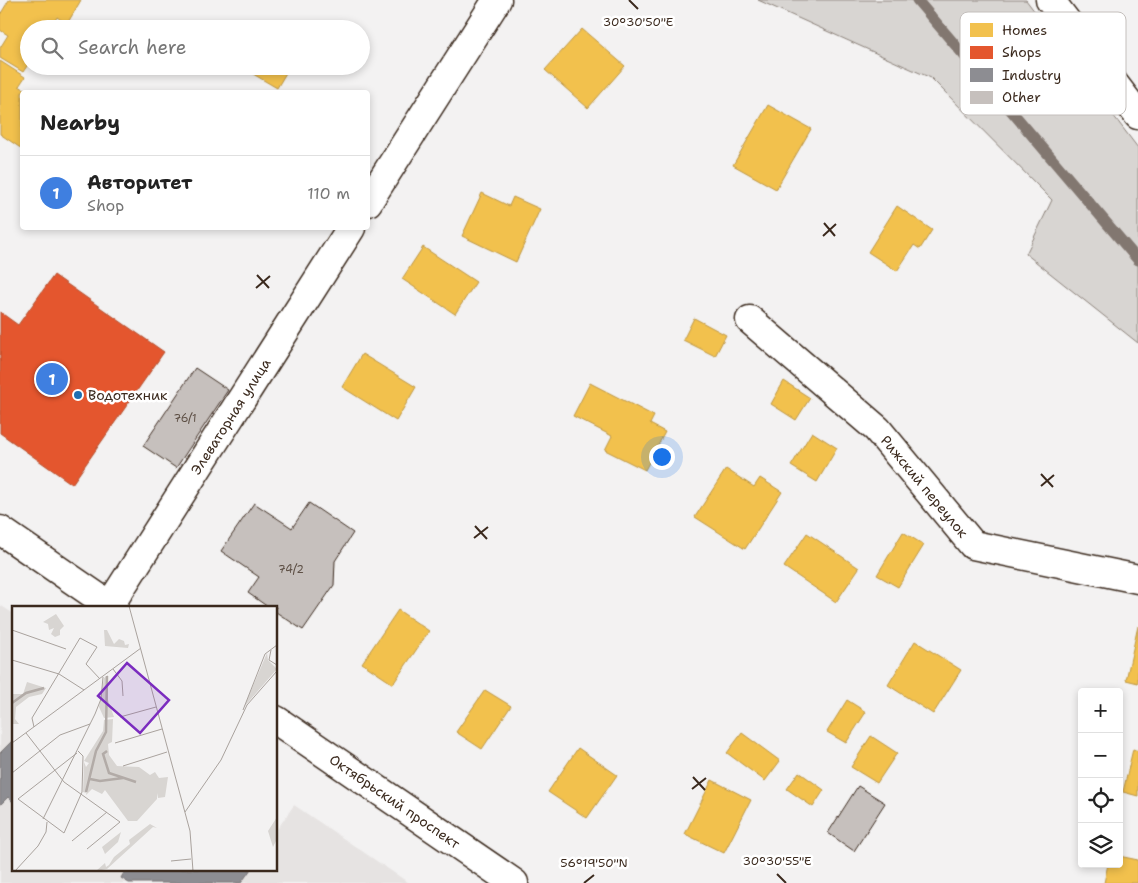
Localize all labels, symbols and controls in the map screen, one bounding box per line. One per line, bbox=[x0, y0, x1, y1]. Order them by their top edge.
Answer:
legend bbox=[960, 12, 1126, 115]
text: 30°30'50"E bbox=[603, 14, 673, 30]
search box bbox=[20, 20, 370, 75]
text: Homes bbox=[1002, 21, 1047, 39]
icon: search bbox=[38, 34, 66, 62]
text: Search here bbox=[78, 35, 187, 60]
text: Shops bbox=[1002, 43, 1041, 61]
text: Industry bbox=[1002, 66, 1061, 84]
text: Other bbox=[1002, 88, 1041, 106]
text: Nearby bbox=[40, 109, 120, 137]
text: Авторитет bbox=[87, 170, 192, 195]
text: 1 bbox=[52, 183, 60, 204]
text: 110 m bbox=[307, 183, 350, 204]
text: Shop bbox=[87, 195, 124, 216]
street label: Элеваторная улица bbox=[187, 355, 275, 478]
pin: 1 bbox=[36, 360, 68, 398]
place label: Водотехник bbox=[88, 386, 168, 404]
marker: Водотехник bbox=[72, 389, 84, 401]
house number: 76/1 bbox=[173, 411, 197, 426]
street label: Рижский переулок bbox=[877, 432, 972, 542]
your location bbox=[649, 444, 675, 470]
house number: 74/2 bbox=[278, 562, 304, 577]
inset map bbox=[12, 606, 278, 870]
map controls bbox=[1078, 688, 1123, 868]
button: + bbox=[1078, 688, 1123, 733]
button: − bbox=[1078, 733, 1123, 778]
street label: Октябрьский проспект bbox=[326, 750, 464, 853]
button: locate bbox=[1078, 778, 1123, 823]
button: layers bbox=[1078, 823, 1123, 868]
text: 30°30'55"E bbox=[742, 853, 812, 869]
text: 56°19'50"N bbox=[560, 855, 628, 871]

